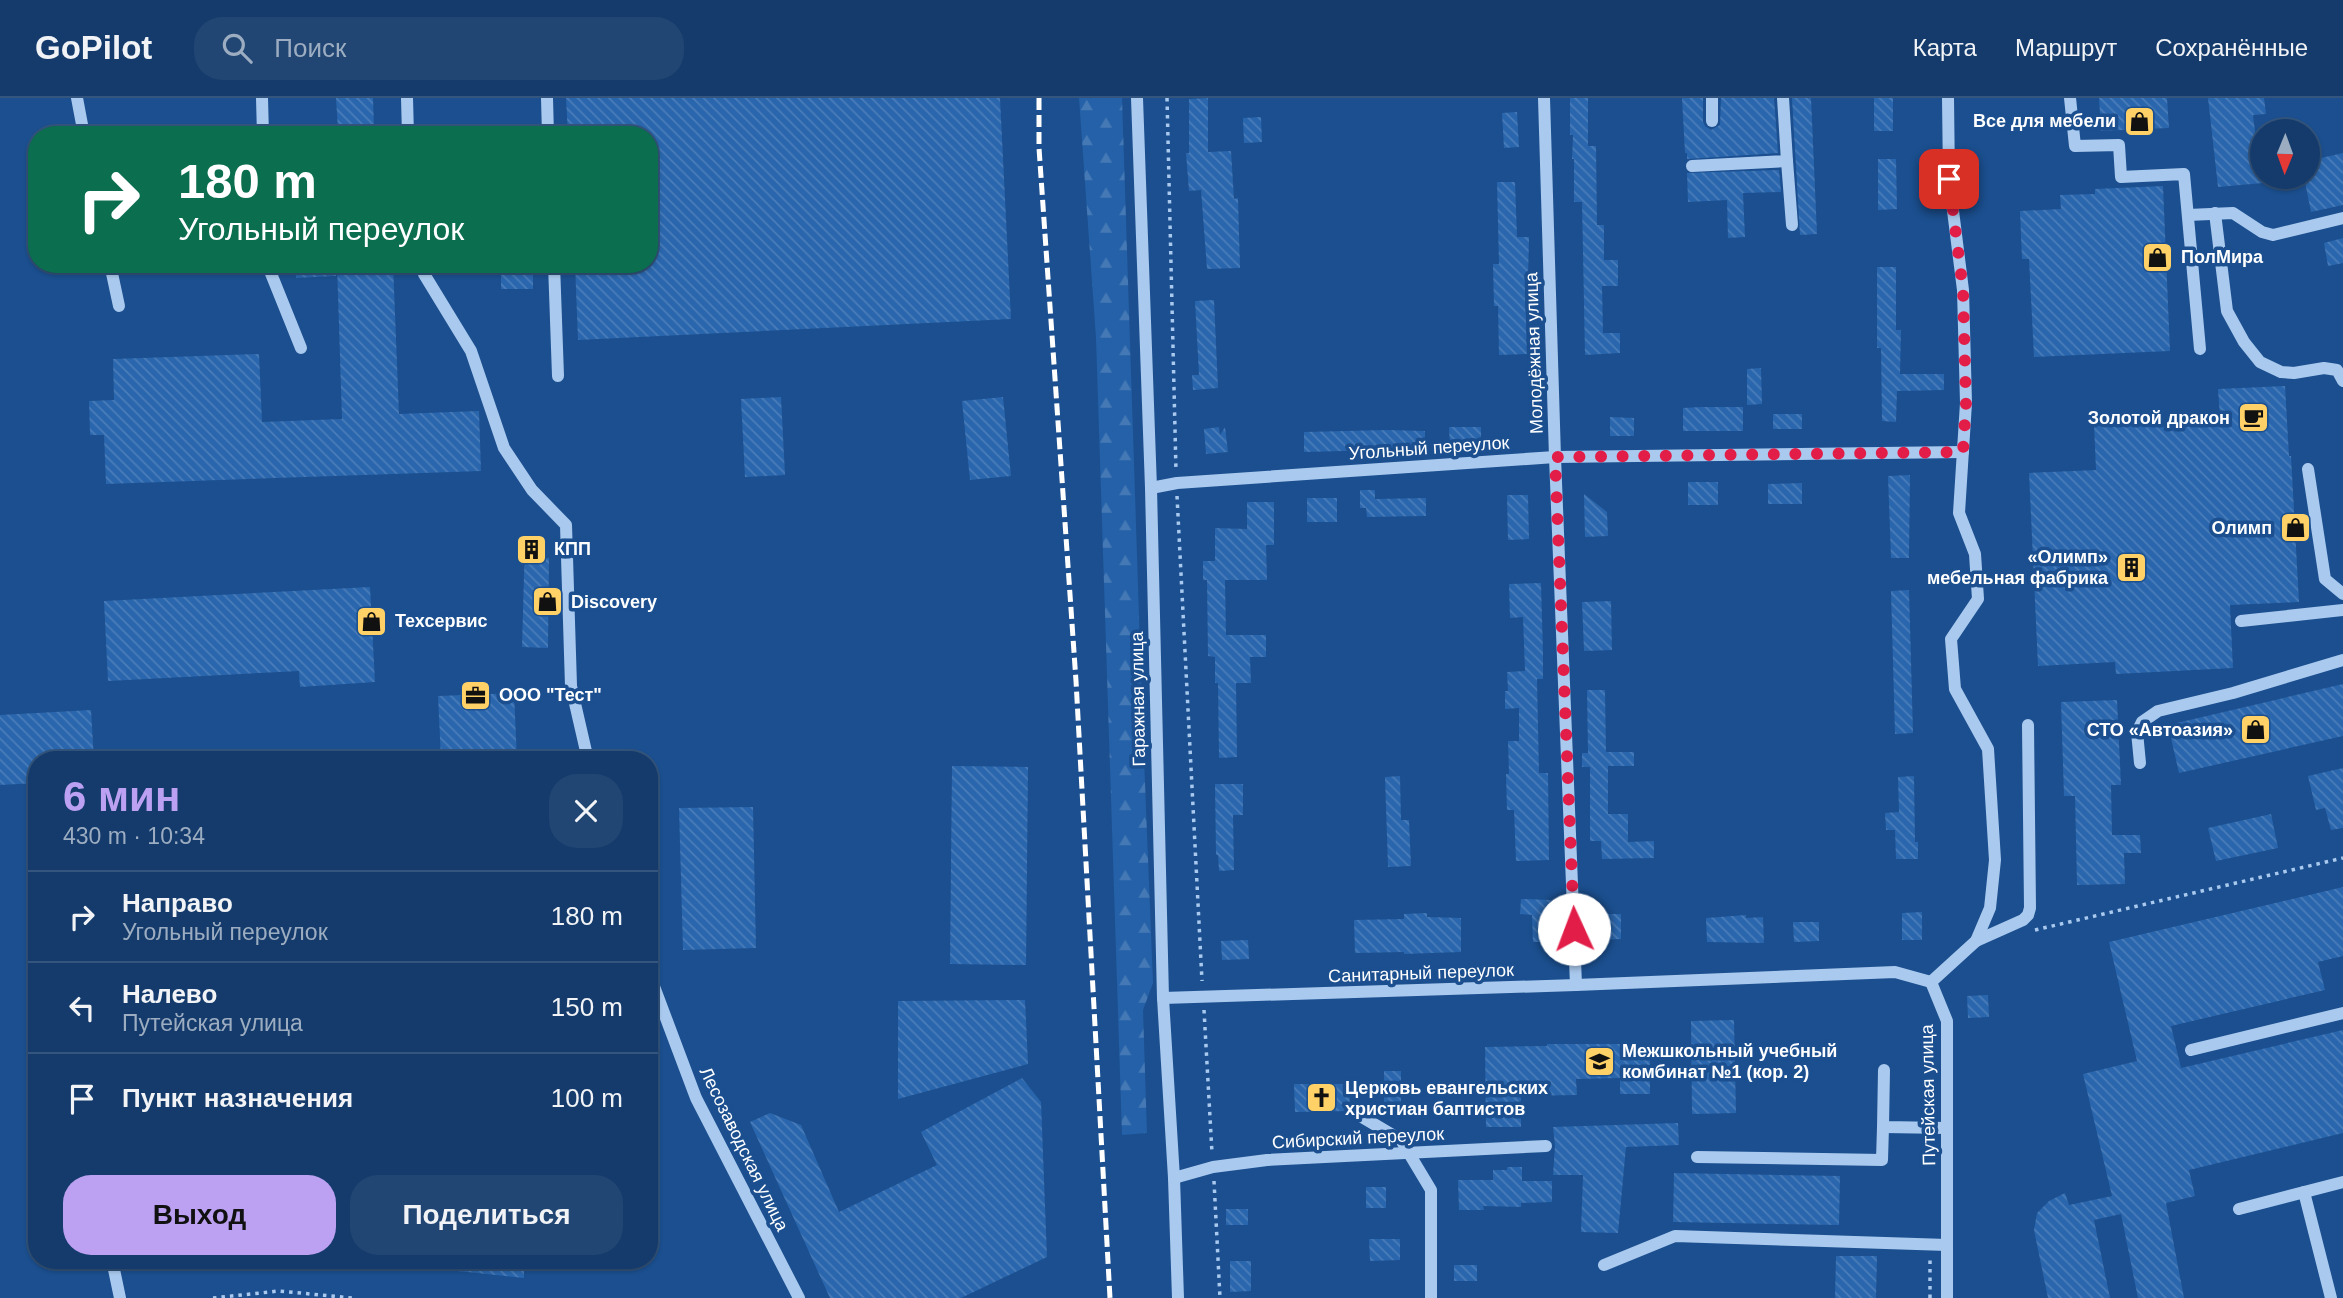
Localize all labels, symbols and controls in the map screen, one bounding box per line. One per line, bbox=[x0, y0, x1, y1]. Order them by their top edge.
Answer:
search box bbox=[194, 17, 684, 80]
text: GoPilot bbox=[35, 29, 152, 66]
icon: search bbox=[218, 29, 256, 67]
text: Поиск bbox=[274, 33, 346, 63]
text: Карта bbox=[1913, 34, 1977, 61]
text: Маршрут bbox=[2015, 34, 2117, 61]
text: Сохранённые bbox=[2155, 34, 2308, 61]
shop icon: Все для мебели bbox=[2122, 104, 2156, 138]
place label: Все для мебели bbox=[1973, 111, 2116, 131]
north arrow bbox=[2250, 119, 2320, 189]
map controls bbox=[2250, 119, 2320, 189]
pin bbox=[1919, 149, 1979, 209]
icon: right bbox=[63, 154, 154, 245]
text: 180 m bbox=[178, 154, 317, 208]
icon: arrive bbox=[1930, 160, 1968, 198]
text: Угольный переулок bbox=[178, 211, 464, 247]
shop icon: ПолМира bbox=[2141, 240, 2175, 274]
place label: ПолМира bbox=[2181, 247, 2264, 267]
street label: Молодёжная улица bbox=[1521, 271, 1547, 434]
cafe icon: Золотой дракон bbox=[2236, 401, 2270, 435]
place label: Золотой дракон bbox=[2088, 408, 2230, 428]
street label: Угольный переулок bbox=[1348, 432, 1510, 464]
shop icon: Олимп bbox=[2278, 511, 2312, 545]
place label: Олимп bbox=[2212, 518, 2272, 538]
building icon: КПП bbox=[514, 532, 548, 566]
place label: КПП bbox=[554, 539, 591, 559]
place label: «Олимп» мебельная фабрика bbox=[1927, 547, 2109, 588]
building icon: «Олимп» мебельная фабрика bbox=[2114, 550, 2148, 584]
shop icon: Discovery bbox=[531, 585, 565, 619]
place label: Discovery bbox=[571, 592, 657, 612]
shop icon: Техсервис bbox=[355, 604, 389, 638]
place label: Техсервис bbox=[395, 611, 488, 631]
street label: Гаражная улица bbox=[1127, 630, 1149, 767]
office icon: ООО "Тест" bbox=[459, 678, 493, 712]
place label: ООО "Тест" bbox=[499, 685, 602, 705]
shop icon: СТО «Автоазия» bbox=[2239, 713, 2273, 747]
place label: СТО «Автоазия» bbox=[2087, 720, 2233, 740]
text: 6 мин bbox=[63, 773, 180, 820]
button: close bbox=[549, 774, 623, 848]
text: 430 m · 10:34 bbox=[63, 823, 205, 849]
text: Направо bbox=[122, 888, 233, 918]
position arrow bbox=[1537, 892, 1611, 966]
icon: right bbox=[63, 898, 101, 936]
text: 180 m bbox=[551, 901, 623, 931]
text: Угольный переулок bbox=[122, 919, 328, 945]
street label: Санитарный переулок bbox=[1328, 960, 1514, 986]
text: Налево bbox=[122, 979, 217, 1009]
icon: left bbox=[63, 989, 101, 1027]
text: 150 m bbox=[551, 992, 623, 1022]
text: Путейская улица bbox=[122, 1010, 303, 1036]
street label: Путейская улица bbox=[1917, 1023, 1939, 1166]
place label: Межшкольный учебный комбинат №1 (кор. 2) bbox=[1622, 1041, 1837, 1082]
school or university icon: Межшкольный учебный комбинат №1 (кор. 2) bbox=[1582, 1044, 1616, 1078]
street label: Лесозаводская улица bbox=[696, 1064, 793, 1235]
place label: Церковь евангельских христиан баптистов bbox=[1345, 1078, 1548, 1119]
icon: arrive bbox=[63, 1080, 101, 1118]
church icon: Церковь евангельских христиан баптистов bbox=[1305, 1081, 1339, 1115]
text: Пункт назначения bbox=[122, 1083, 353, 1113]
text: 100 m bbox=[551, 1083, 623, 1113]
street label: Сибирский переулок bbox=[1272, 1124, 1445, 1152]
button: Выход bbox=[63, 1175, 336, 1255]
button: Поделиться bbox=[350, 1175, 623, 1255]

